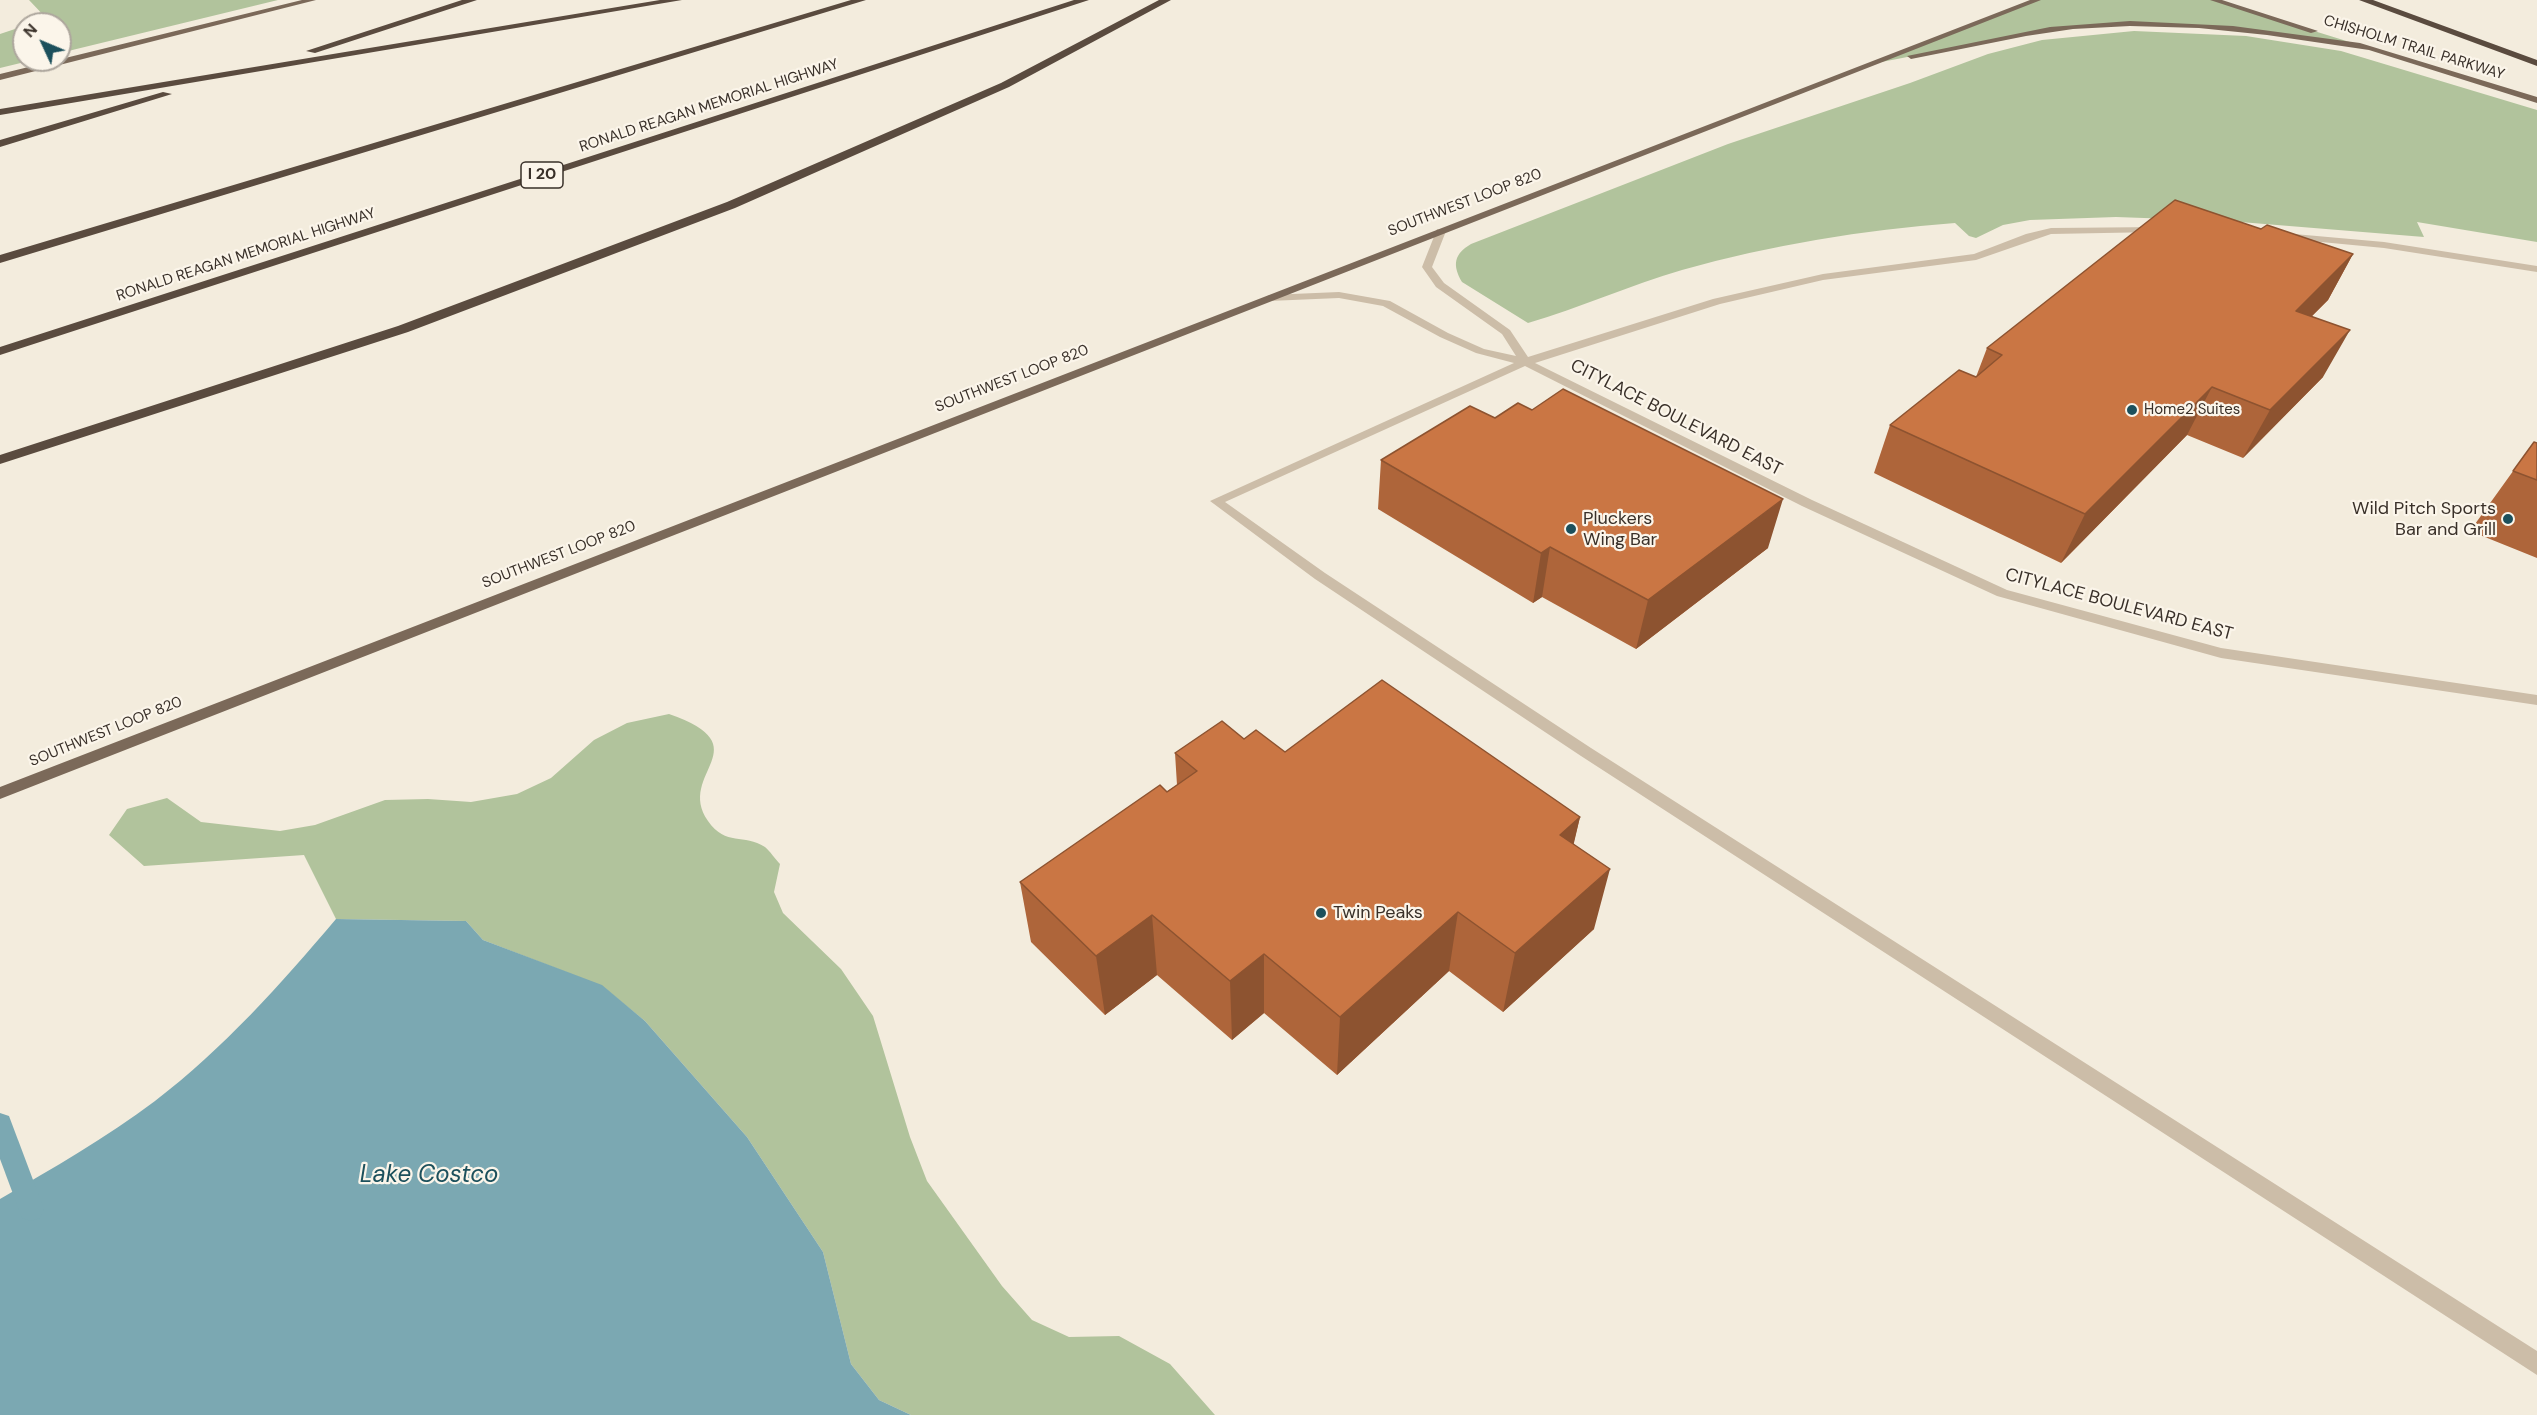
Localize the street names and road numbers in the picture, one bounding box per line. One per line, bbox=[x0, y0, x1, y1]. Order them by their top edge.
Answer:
street label: CHISHOLM TRAIL PARKWAY bbox=[2321, 12, 2507, 84]
street label: RONALD REAGAN MEMORIAL HIGHWAY bbox=[577, 56, 841, 156]
road number: I 20 bbox=[521, 162, 563, 188]
street label: SOUTHWEST LOOP 820 bbox=[1386, 165, 1544, 241]
street label: RONALD REAGAN MEMORIAL HIGHWAY bbox=[114, 205, 378, 305]
street label: SOUTHWEST LOOP 820 bbox=[933, 341, 1091, 417]
street label: CITYLACE BOULEVARD EAST bbox=[1566, 355, 1786, 481]
street label: SOUTHWEST LOOP 820 bbox=[480, 517, 638, 593]
street label: CITYLACE BOULEVARD EAST bbox=[2003, 564, 2235, 646]
street label: SOUTHWEST LOOP 820 bbox=[27, 693, 185, 771]

